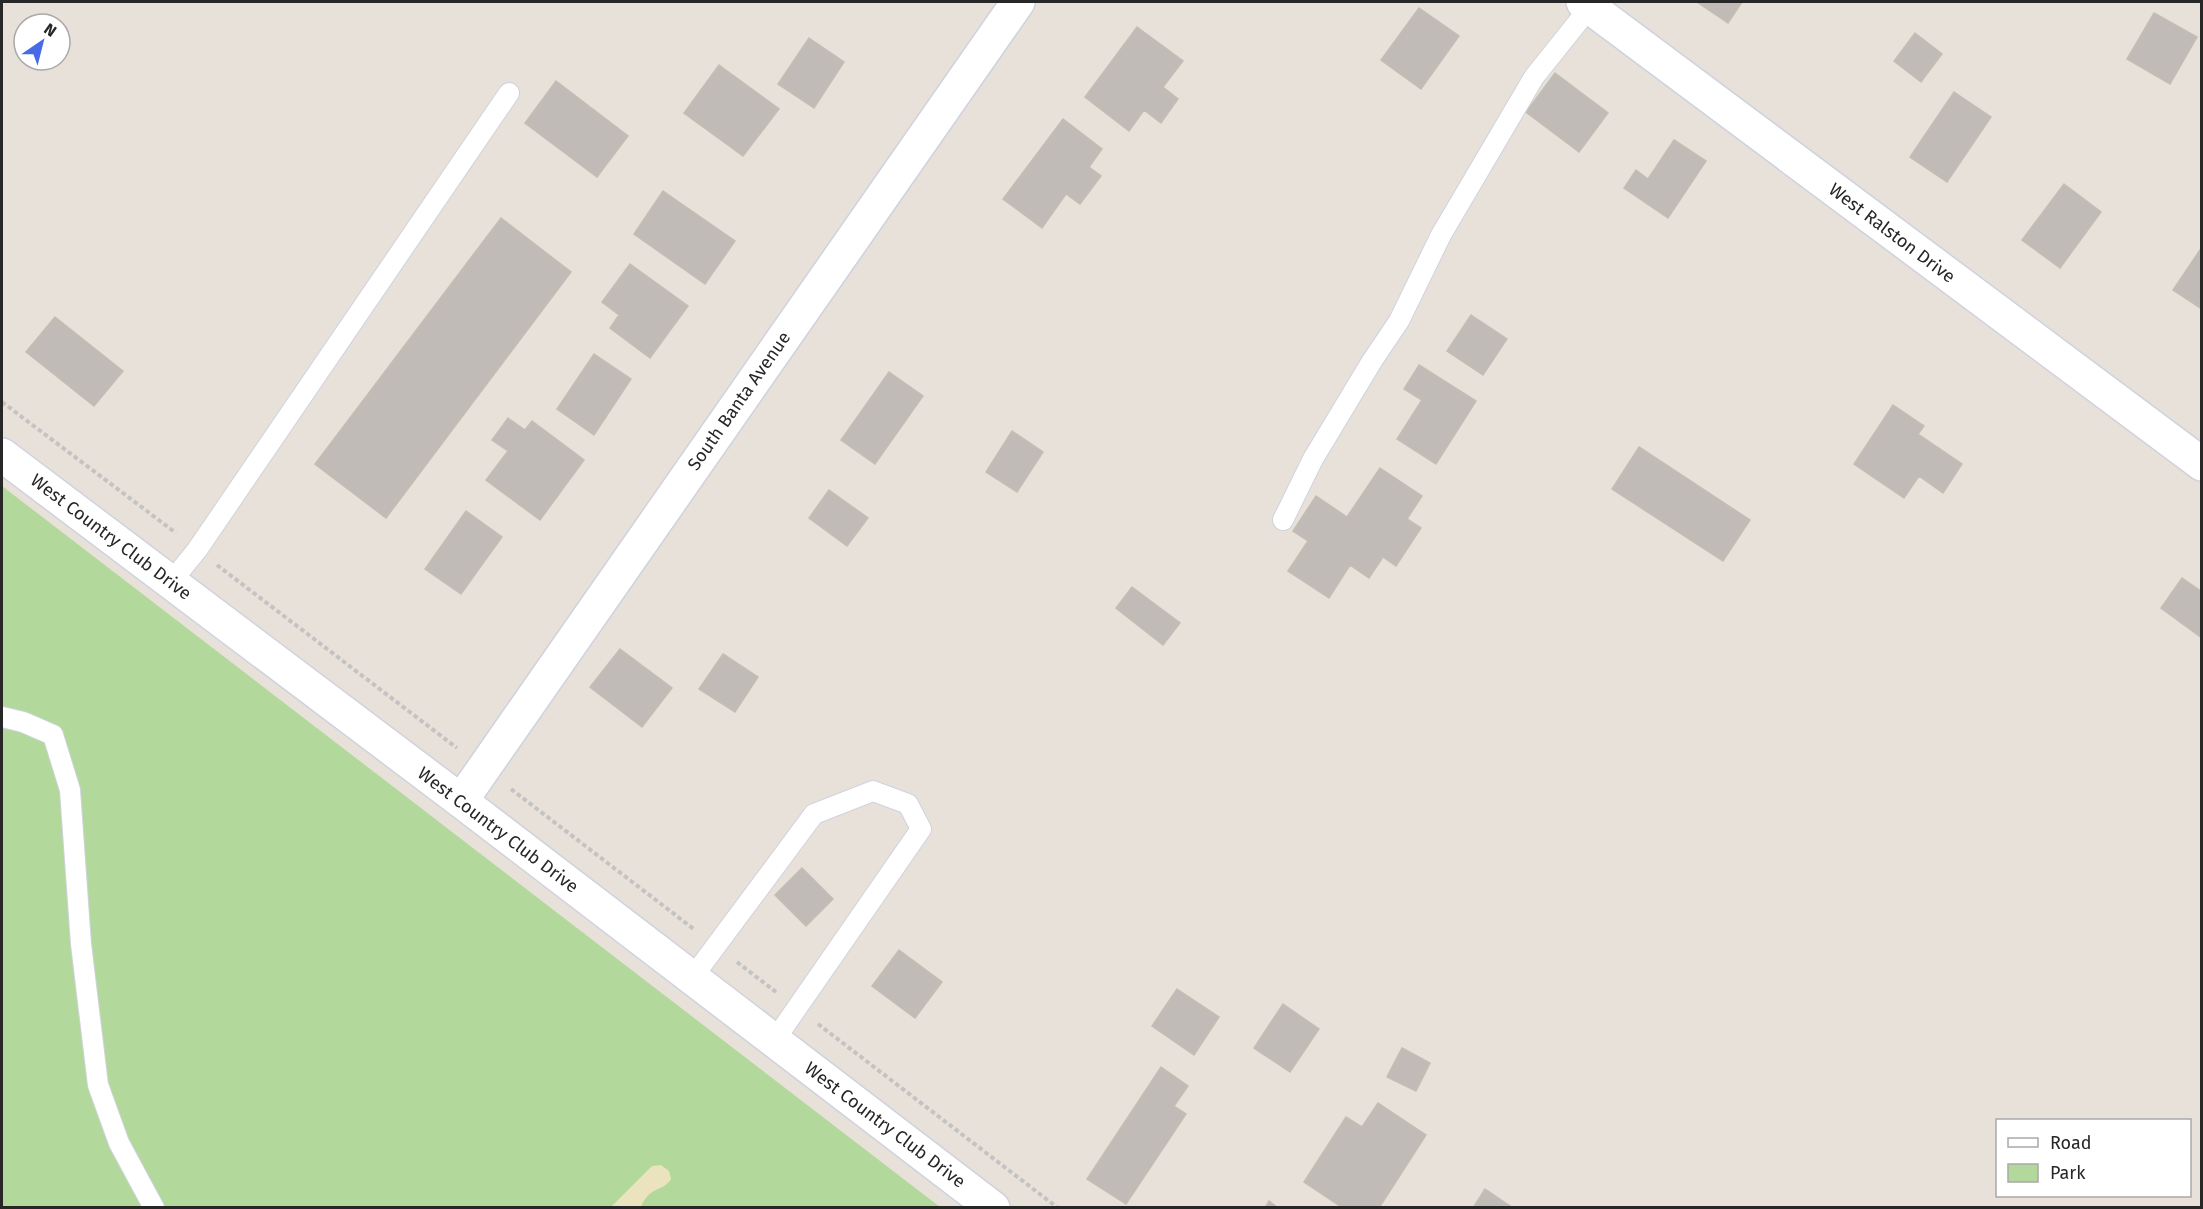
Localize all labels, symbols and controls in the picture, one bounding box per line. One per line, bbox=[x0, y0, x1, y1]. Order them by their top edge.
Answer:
north arrow bbox=[12, 12, 72, 72]
text: N bbox=[41, 19, 60, 41]
street label: West Ralston Drive bbox=[1825, 178, 1959, 288]
street label: South Banta Avenue bbox=[683, 327, 795, 475]
street label: West Country Club Drive bbox=[26, 469, 196, 605]
street label: West Country Club Drive bbox=[413, 762, 583, 898]
street label: West Country Club Drive bbox=[800, 1057, 970, 1193]
legend bbox=[1996, 1119, 2191, 1197]
text: Road bbox=[2050, 1132, 2092, 1154]
text: Park bbox=[2050, 1162, 2086, 1184]

